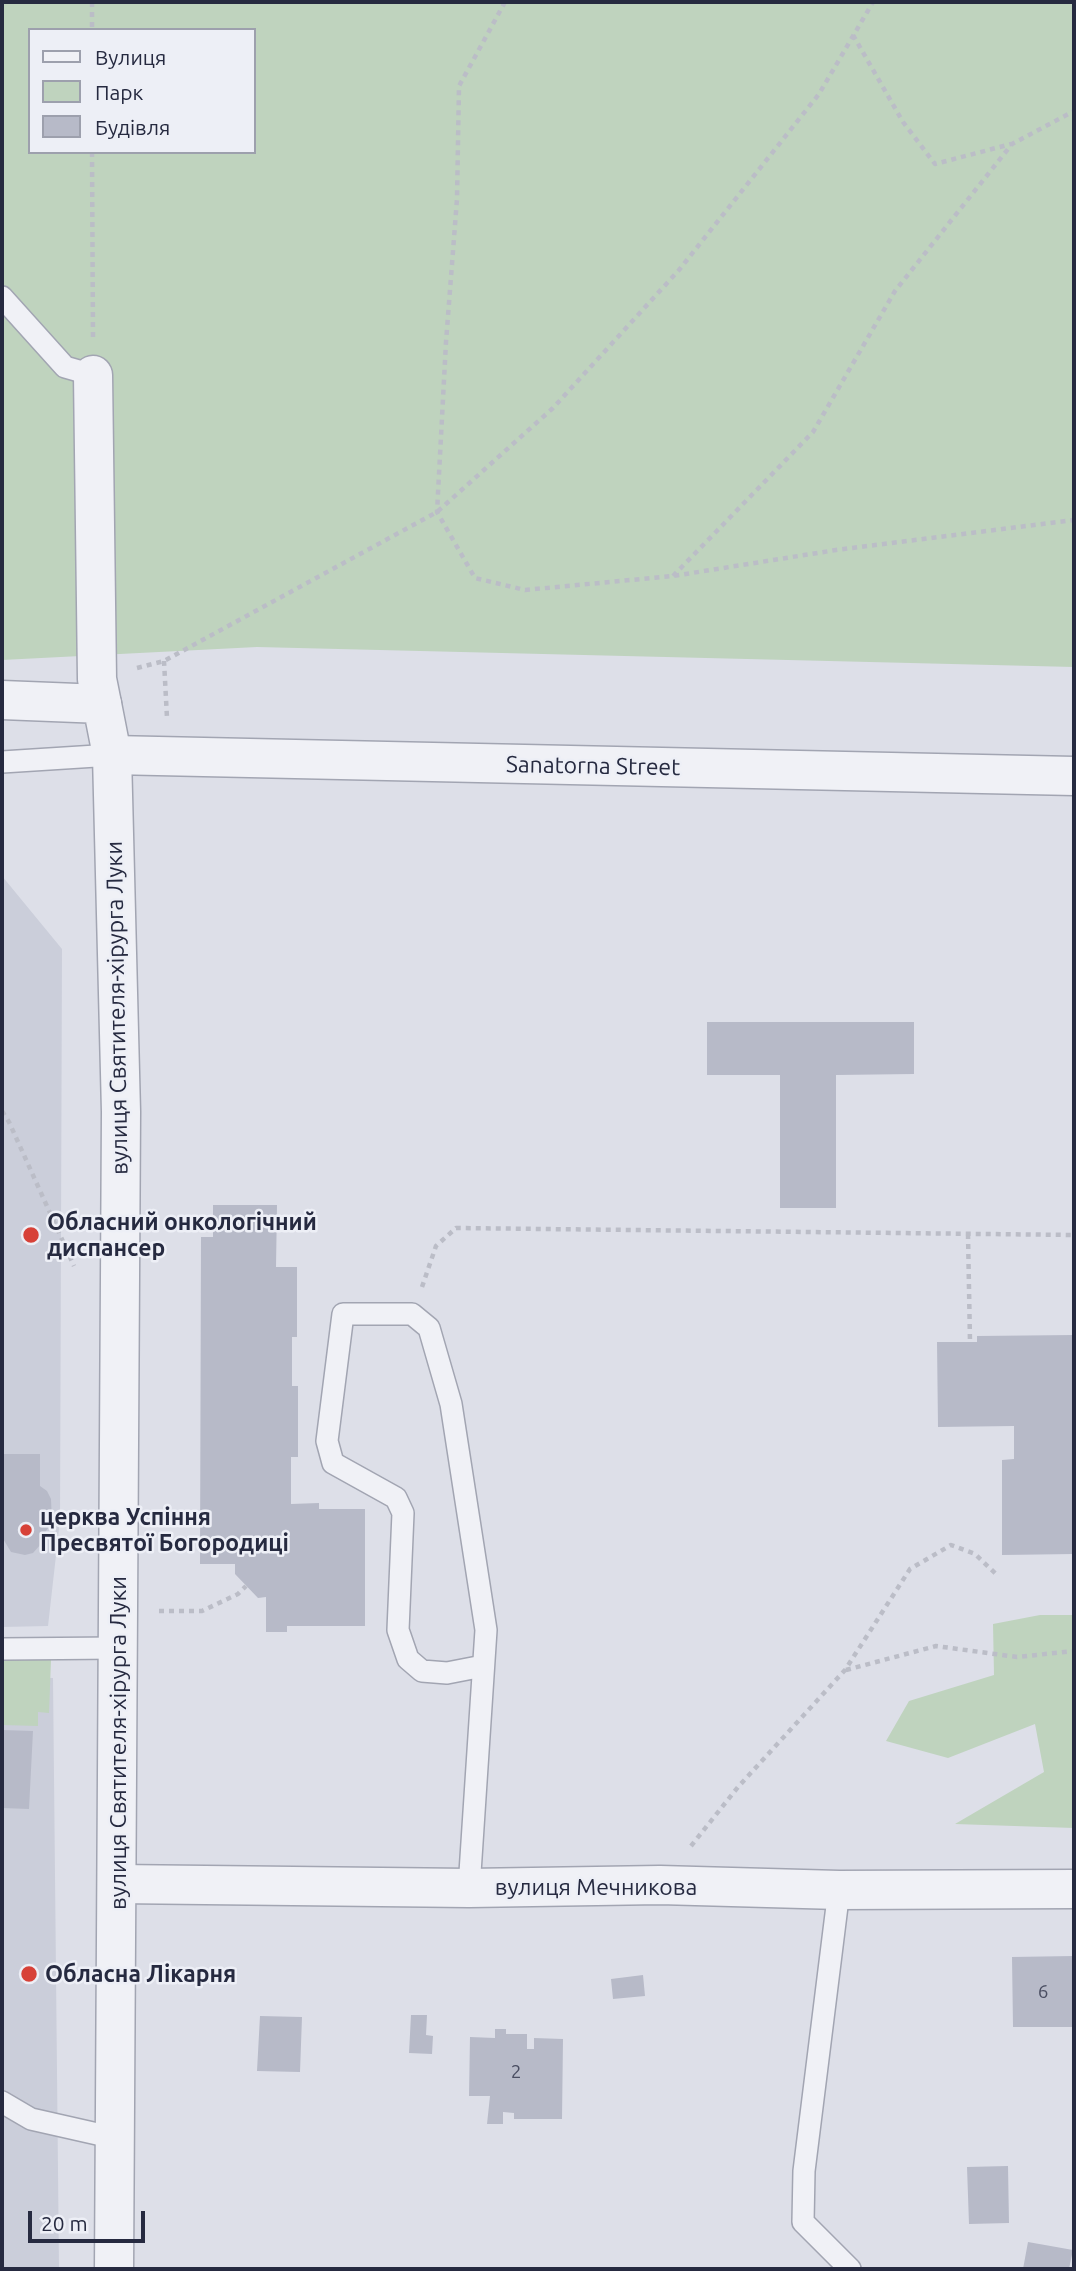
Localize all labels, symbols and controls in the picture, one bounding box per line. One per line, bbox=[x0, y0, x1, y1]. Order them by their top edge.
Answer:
legend bbox=[28, 28, 256, 154]
text: Вулиця bbox=[95, 45, 166, 69]
text: Парк bbox=[95, 80, 143, 104]
text: Будівля bbox=[95, 115, 170, 139]
street label: Sanatorna Street bbox=[506, 751, 680, 781]
street label: вулиця Святителя-хірурга Луки bbox=[100, 841, 134, 1175]
place label: Обласний онкологічний диспансер bbox=[47, 1208, 317, 1262]
marker: Обласний онкологічний диспансер bbox=[21, 1225, 41, 1245]
place label: церква Успіння Пресвятої Богородиці bbox=[40, 1503, 289, 1557]
marker: церква Успіння Пресвятої Богородиці bbox=[18, 1522, 34, 1538]
street label: вулиця Святителя-хірурга Луки bbox=[104, 1576, 132, 1910]
street label: вулиця Мечникова bbox=[495, 1873, 697, 1901]
place label: Обласна Лікарня bbox=[45, 1960, 236, 1988]
marker: Обласна Лікарня bbox=[19, 1964, 39, 1984]
house number: 6 bbox=[1038, 1981, 1048, 2003]
house number: 2 bbox=[511, 2061, 521, 2083]
scale bar bbox=[32, 2198, 149, 2242]
text: 20 m bbox=[41, 2211, 88, 2235]

